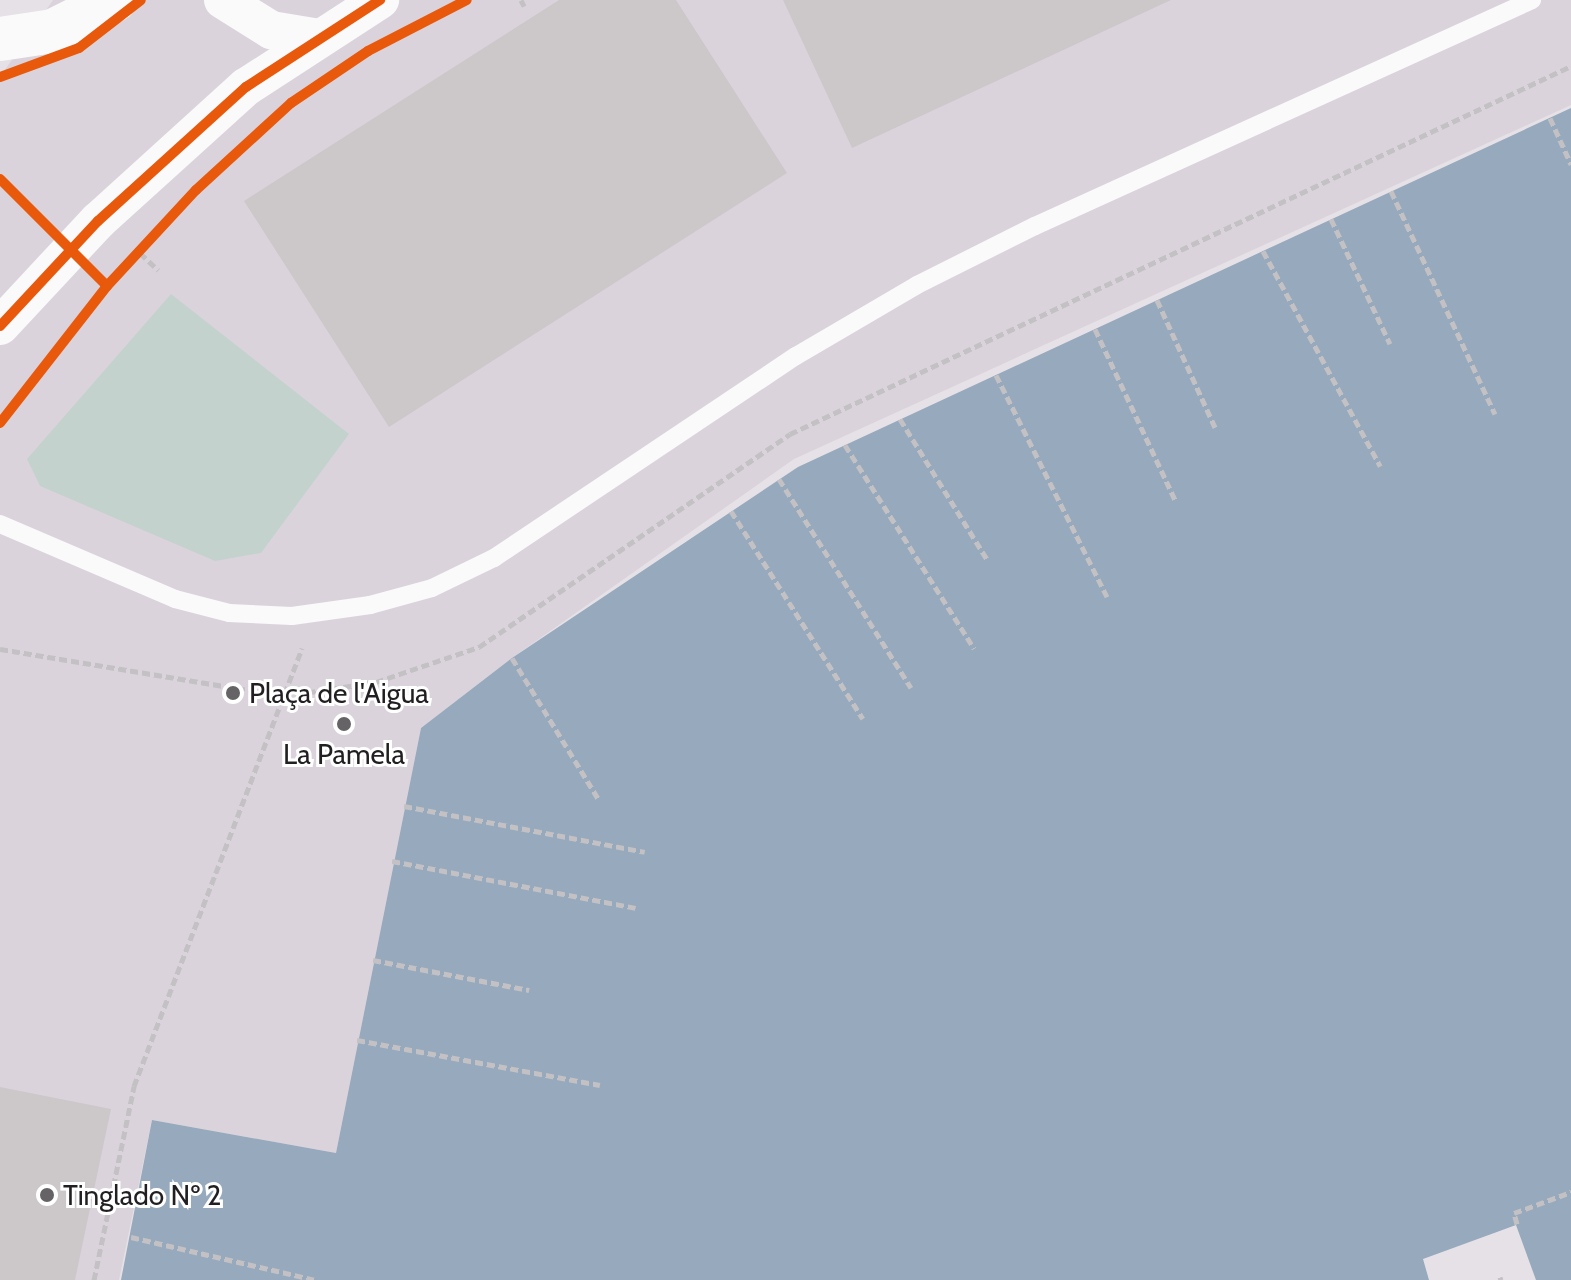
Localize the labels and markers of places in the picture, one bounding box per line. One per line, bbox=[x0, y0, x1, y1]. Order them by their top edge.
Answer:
place label: Plaça de l'Aigua bbox=[249, 676, 429, 710]
marker: Plaça de l'Aigua bbox=[224, 684, 242, 702]
marker: La Pamela bbox=[335, 715, 353, 733]
place label: La Pamela bbox=[283, 737, 405, 771]
place label: Tinglado Nº 2 bbox=[63, 1178, 222, 1212]
marker: Tinglado Nº 2 bbox=[38, 1186, 56, 1204]

